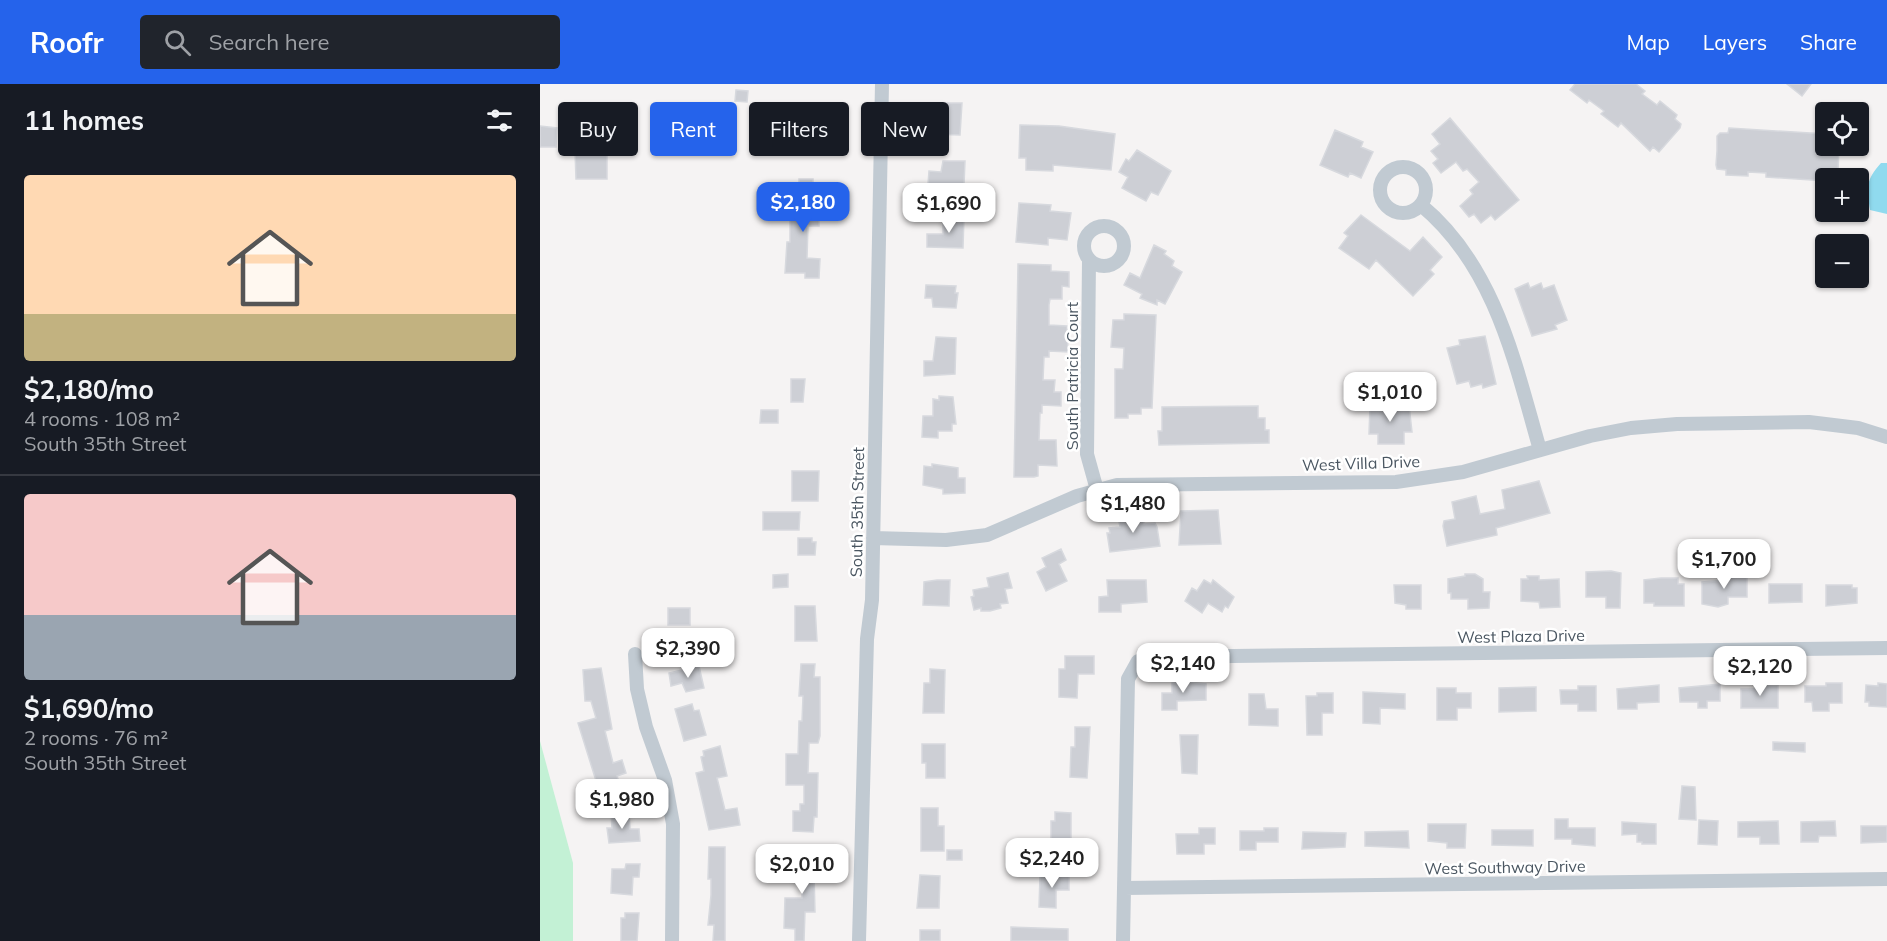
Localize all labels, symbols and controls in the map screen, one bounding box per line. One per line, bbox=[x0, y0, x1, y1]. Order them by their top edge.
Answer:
search box bbox=[140, 15, 560, 69]
text: Roofr bbox=[30, 25, 104, 60]
icon: search bbox=[161, 26, 194, 59]
text: Search here bbox=[209, 28, 330, 56]
text: Map bbox=[1627, 29, 1670, 55]
text: Layers bbox=[1703, 29, 1767, 55]
text: Share bbox=[1800, 29, 1857, 55]
chip: Buy bbox=[558, 102, 638, 156]
chip: Rent bbox=[650, 102, 737, 156]
chip: Filters bbox=[749, 102, 849, 156]
chip: New bbox=[861, 102, 949, 156]
map controls bbox=[1815, 102, 1869, 288]
button: locate bbox=[1815, 102, 1869, 156]
text: 11 homes bbox=[24, 104, 144, 137]
icon: filters bbox=[483, 104, 516, 137]
button: + bbox=[1815, 168, 1869, 222]
pin: $2,180 bbox=[754, 182, 852, 233]
pin: $1,690 bbox=[900, 183, 998, 234]
text: $2,180 bbox=[771, 189, 835, 214]
text: $1,690 bbox=[917, 190, 981, 215]
icon: home bbox=[216, 214, 324, 322]
button: − bbox=[1815, 234, 1869, 288]
street label: South Patricia Court bbox=[1062, 301, 1082, 450]
pin: $1,010 bbox=[1341, 372, 1439, 423]
text: $2,180/mo bbox=[24, 373, 154, 406]
text: $1,010 bbox=[1358, 379, 1422, 404]
text: 4 rooms · 108 m² bbox=[24, 406, 180, 431]
text: South 35th Street bbox=[24, 431, 187, 456]
street label: South 35th Street bbox=[846, 446, 868, 577]
street label: West Villa Drive bbox=[1302, 451, 1420, 475]
pin: $1,480 bbox=[1084, 483, 1182, 534]
text: $1,480 bbox=[1101, 490, 1165, 515]
icon: home bbox=[216, 533, 324, 641]
pin: $1,700 bbox=[1675, 539, 1773, 590]
text: $1,700 bbox=[1692, 546, 1756, 571]
street label: West Plaza Drive bbox=[1457, 625, 1585, 647]
pin: $2,390 bbox=[639, 628, 737, 679]
text: $2,390 bbox=[656, 635, 720, 660]
pin: $2,140 bbox=[1134, 643, 1232, 694]
pin: $2,120 bbox=[1711, 646, 1809, 697]
text: $2,140 bbox=[1151, 650, 1215, 675]
text: $2,120 bbox=[1728, 653, 1792, 678]
text: $1,690/mo bbox=[24, 692, 154, 725]
text: 2 rooms · 76 m² bbox=[24, 725, 168, 750]
text: South 35th Street bbox=[24, 750, 187, 775]
pin: $1,980 bbox=[573, 779, 671, 830]
text: $1,980 bbox=[590, 786, 654, 811]
pin: $2,240 bbox=[1003, 838, 1101, 889]
pin: $2,010 bbox=[753, 844, 851, 895]
text: $2,240 bbox=[1020, 845, 1084, 870]
text: $2,010 bbox=[770, 851, 834, 876]
street label: West Southway Drive bbox=[1424, 856, 1586, 878]

